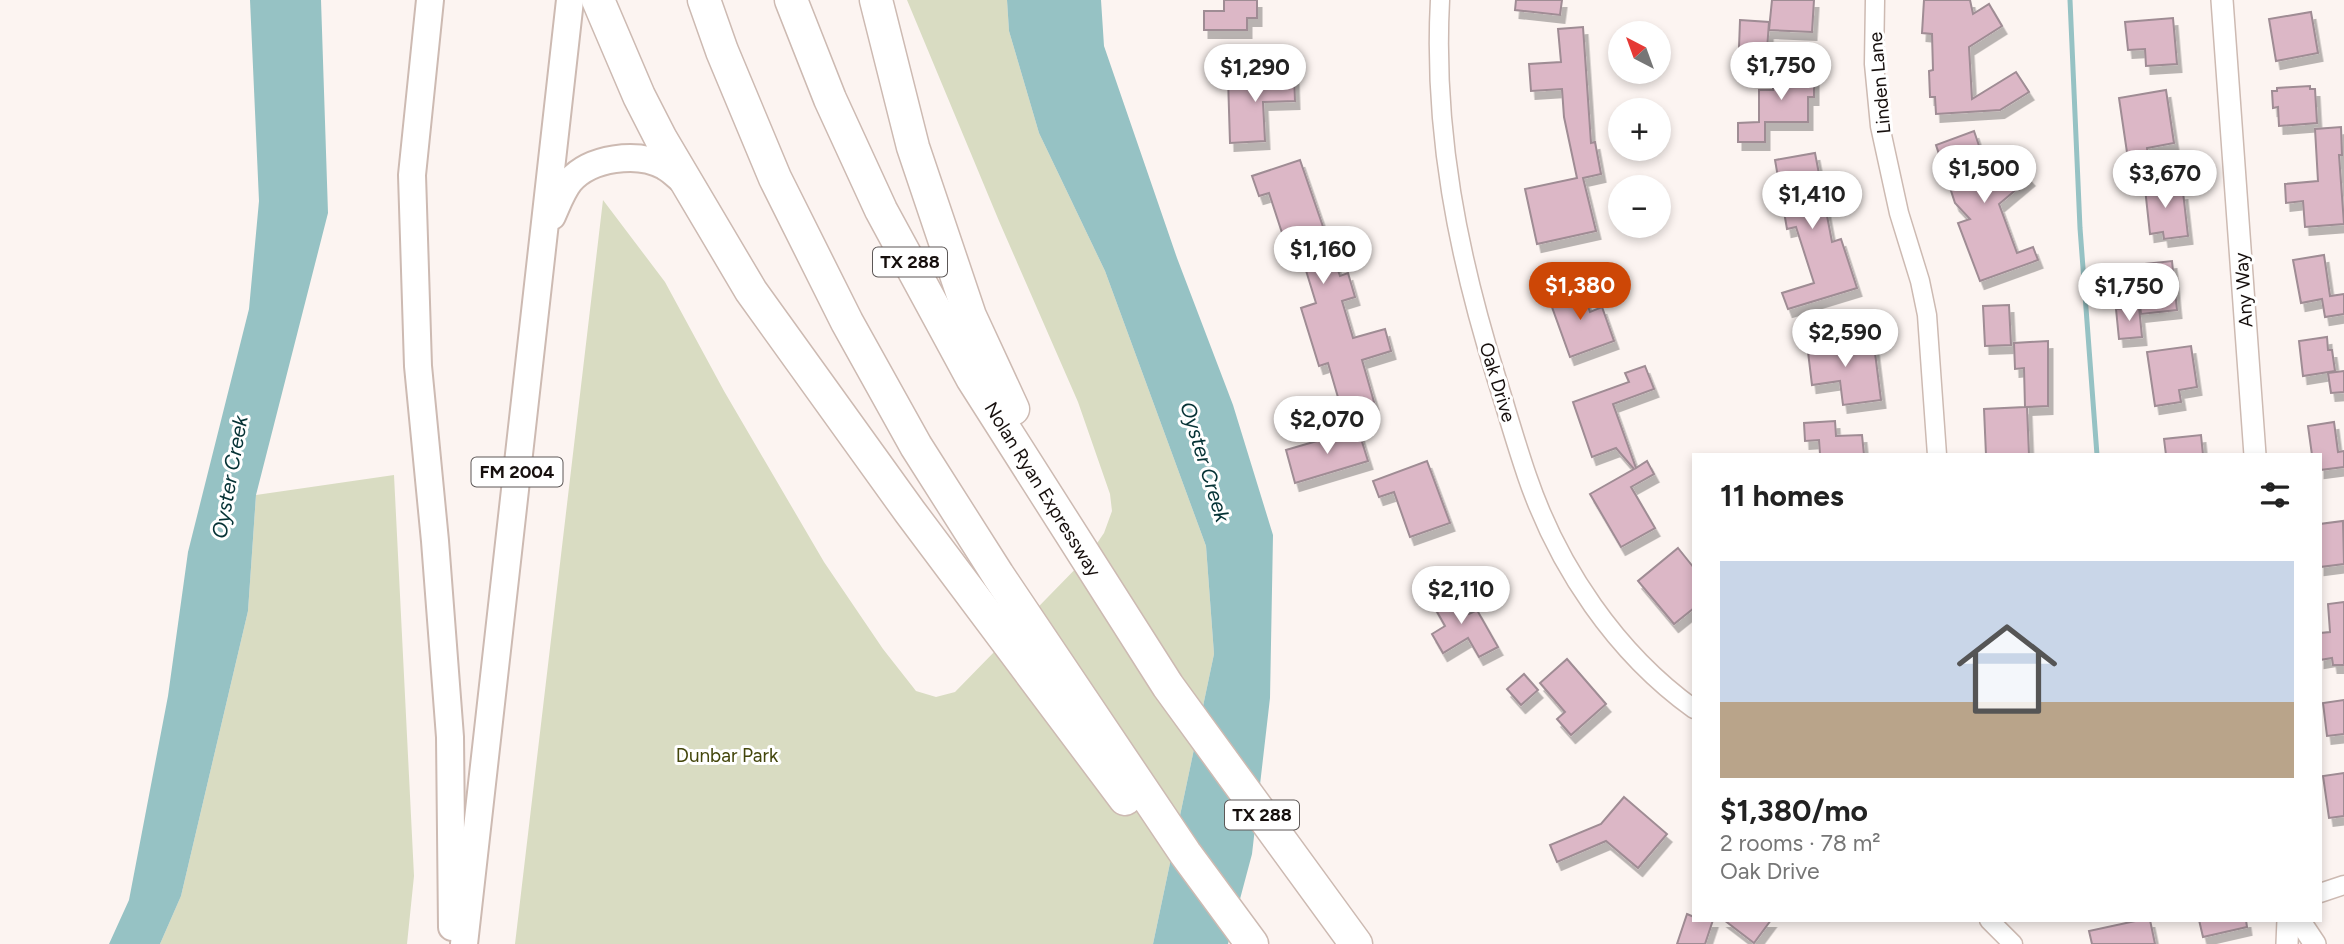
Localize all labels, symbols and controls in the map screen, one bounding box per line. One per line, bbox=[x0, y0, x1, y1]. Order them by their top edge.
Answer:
north arrow bbox=[1608, 21, 1671, 84]
map controls bbox=[1608, 21, 1671, 238]
street label: Linden Lane bbox=[1864, 31, 1895, 135]
pin: $1,750 bbox=[1724, 42, 1838, 102]
pin: $1,290 bbox=[1198, 44, 1312, 104]
text: $1,750 bbox=[1746, 51, 1816, 79]
text: $1,290 bbox=[1220, 53, 1290, 81]
button: + bbox=[1608, 98, 1671, 161]
pin: $1,500 bbox=[1927, 146, 2041, 205]
pin: $3,670 bbox=[2108, 150, 2222, 210]
text: $1,500 bbox=[1948, 154, 2020, 182]
text: $3,670 bbox=[2129, 159, 2201, 187]
pin: $1,410 bbox=[1755, 172, 1869, 231]
button: − bbox=[1608, 175, 1671, 238]
text: $1,410 bbox=[1778, 180, 1846, 208]
pin: $1,160 bbox=[1266, 226, 1380, 286]
text: $1,160 bbox=[1290, 235, 1356, 263]
road number: TX 288 bbox=[873, 248, 947, 276]
street label: Any Way bbox=[2229, 252, 2258, 328]
pin: $1,380 bbox=[1523, 262, 1637, 322]
pin: $1,750 bbox=[2072, 264, 2186, 323]
text: $1,380 bbox=[1545, 271, 1615, 299]
text: $1,750 bbox=[2094, 272, 2164, 300]
pin: $2,590 bbox=[1788, 310, 1902, 369]
text: $2,590 bbox=[1808, 318, 1882, 346]
street label: Oak Drive bbox=[1474, 339, 1521, 425]
pin: $2,070 bbox=[1270, 396, 1384, 456]
street label: Nolan Ryan Expressway bbox=[979, 398, 1106, 581]
water label: Oyster Creek bbox=[1175, 399, 1236, 526]
text: $2,070 bbox=[1290, 405, 1364, 433]
water label: Oyster Creek bbox=[206, 413, 253, 540]
road number: FM 2004 bbox=[472, 458, 562, 486]
icon: filters bbox=[2256, 476, 2294, 514]
text: 11 homes bbox=[1720, 477, 1844, 514]
pin: $2,110 bbox=[1404, 566, 1518, 626]
text: $2,110 bbox=[1428, 575, 1494, 603]
icon: home bbox=[1944, 606, 2070, 732]
park label: Dunbar Park bbox=[676, 744, 779, 767]
text: $1,380/mo bbox=[1720, 792, 1868, 829]
road number: TX 288 bbox=[1225, 800, 1299, 830]
text: 2 rooms · 78 m² bbox=[1720, 829, 1881, 857]
text: Oak Drive bbox=[1720, 857, 1820, 885]

